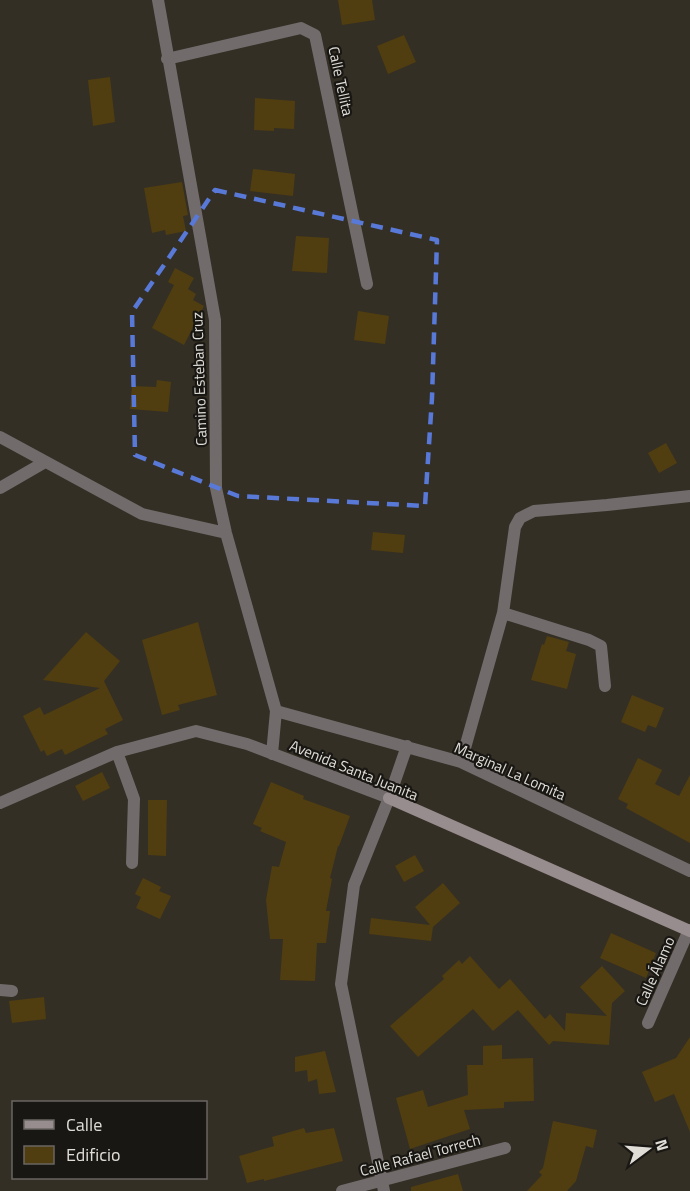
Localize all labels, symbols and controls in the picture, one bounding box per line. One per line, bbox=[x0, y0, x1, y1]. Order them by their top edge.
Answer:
street label: Calle Tellita bbox=[322, 44, 360, 118]
street label: Camino Esteban Cruz bbox=[185, 312, 213, 446]
street label: Avenida Santa Juanita bbox=[286, 734, 422, 807]
street label: Marginal La Lomita bbox=[450, 736, 570, 806]
street label: Calle Álamo bbox=[629, 933, 681, 1009]
legend bbox=[12, 1101, 207, 1179]
text: Calle bbox=[66, 1111, 102, 1138]
north arrow bbox=[618, 1119, 678, 1179]
street label: Calle Rafael Torrech bbox=[357, 1128, 483, 1182]
text: N bbox=[649, 1136, 675, 1154]
text: Edificio bbox=[66, 1141, 120, 1168]

